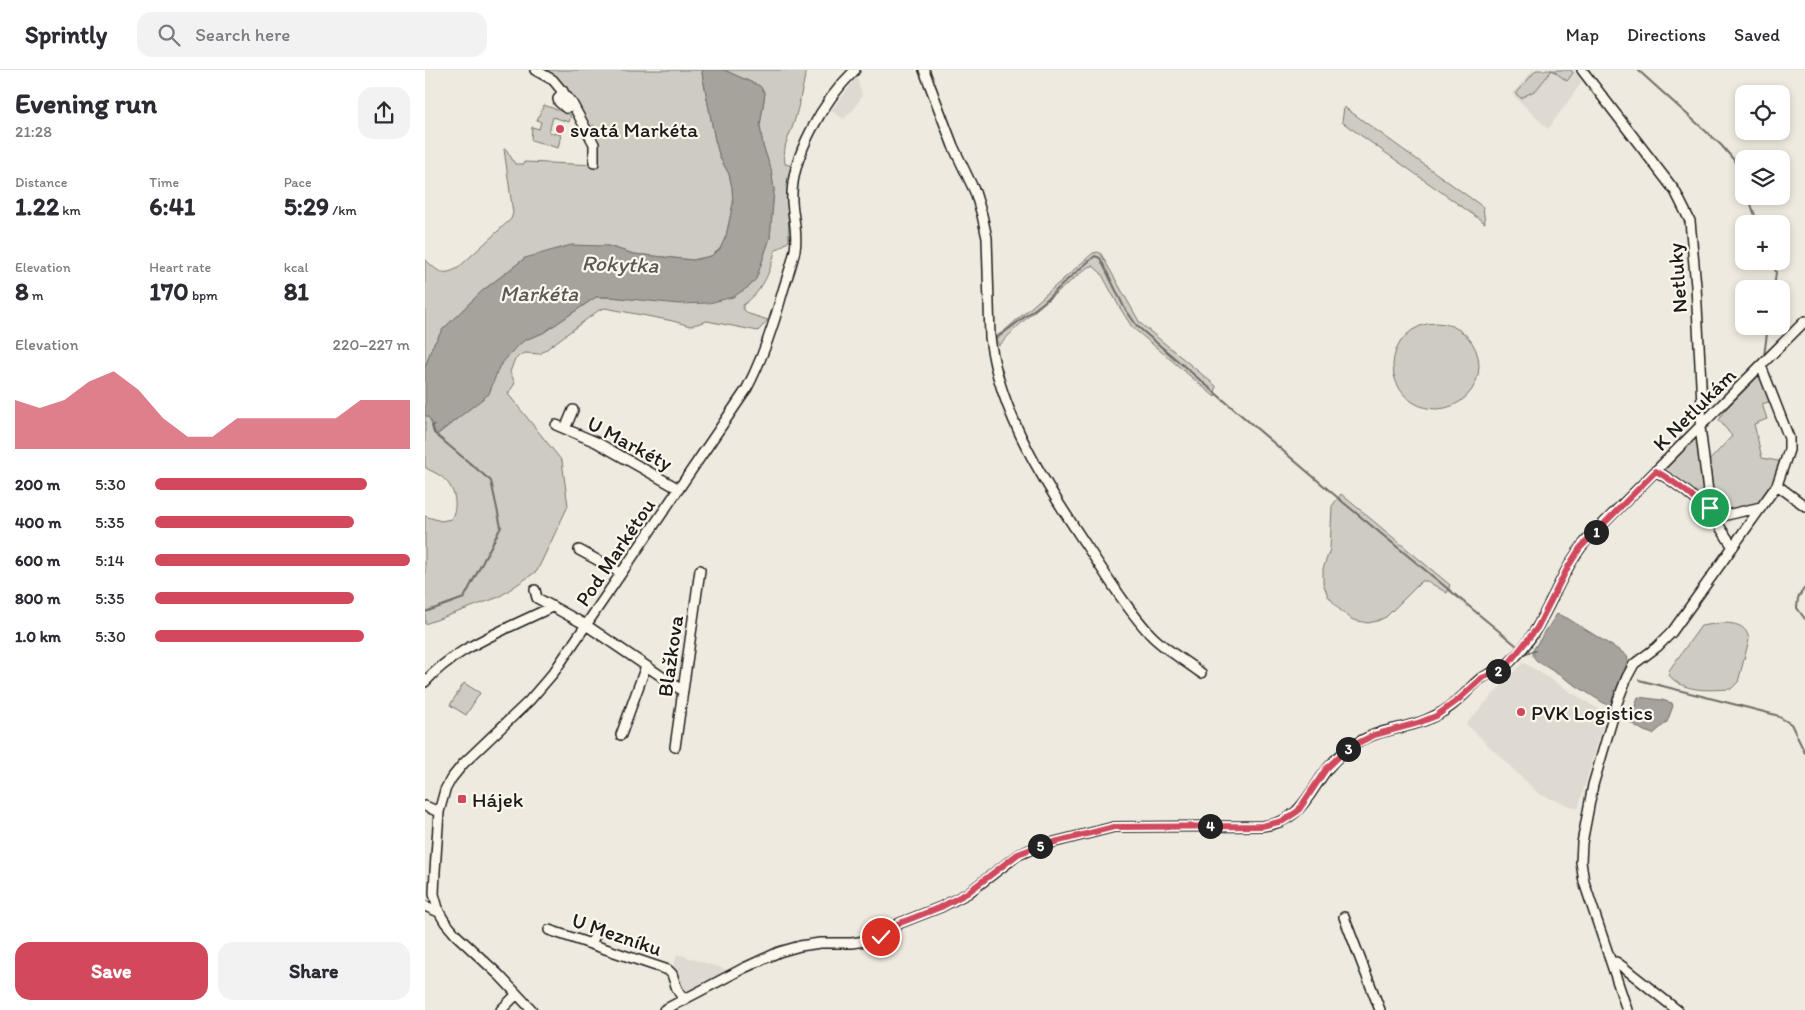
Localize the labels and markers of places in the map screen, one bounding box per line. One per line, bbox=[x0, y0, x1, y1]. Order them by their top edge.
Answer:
place label: svatá Markéta bbox=[570, 117, 698, 142]
marker: svatá Markéta bbox=[554, 123, 566, 135]
pin bbox=[1689, 487, 1731, 529]
pin: 1 bbox=[1583, 520, 1609, 544]
pin: 2 bbox=[1485, 658, 1511, 684]
place label: PVK Logistics bbox=[1531, 700, 1653, 725]
marker: PVK Logistics bbox=[1515, 706, 1527, 718]
pin: 3 bbox=[1335, 736, 1361, 762]
place label: Hájek bbox=[472, 787, 524, 812]
marker: Hájek bbox=[456, 793, 468, 805]
pin: 4 bbox=[1197, 814, 1223, 838]
pin: 5 bbox=[1027, 834, 1053, 858]
pin bbox=[860, 916, 902, 958]

